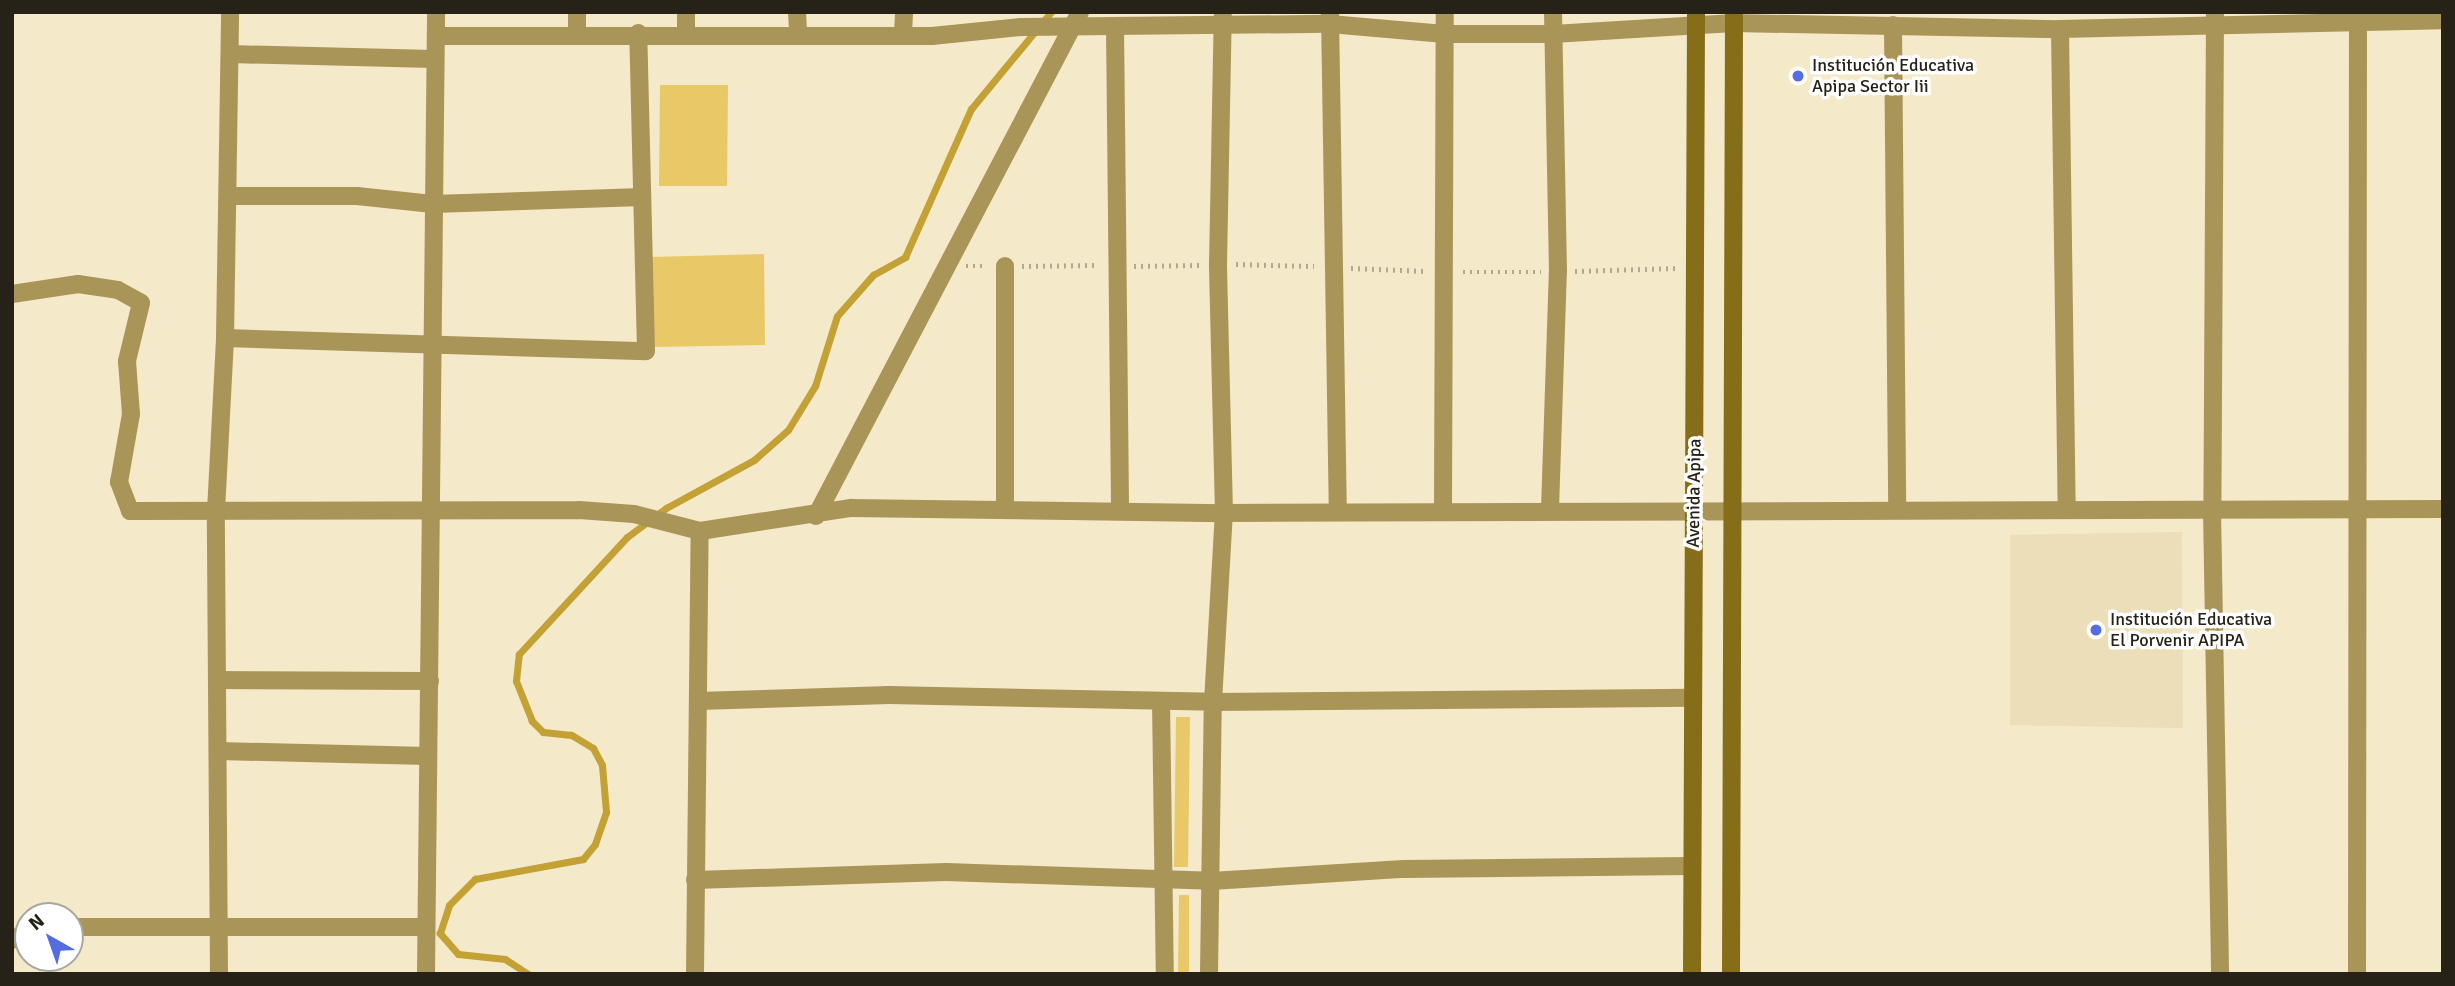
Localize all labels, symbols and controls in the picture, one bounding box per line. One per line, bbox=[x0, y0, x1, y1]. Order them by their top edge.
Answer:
place label: Institución Educativa Apipa Sector Iii bbox=[1812, 55, 1974, 98]
marker: Institución Educativa Apipa Sector Iii bbox=[1790, 68, 1806, 84]
street label: Avenida Apipa bbox=[1682, 438, 1706, 548]
place label: Institución Educativa El Porvenir APIPA bbox=[2110, 609, 2272, 652]
marker: Institución Educativa El Porvenir APIPA bbox=[2088, 622, 2104, 638]
north arrow bbox=[14, 902, 84, 972]
text: N bbox=[24, 909, 50, 936]

